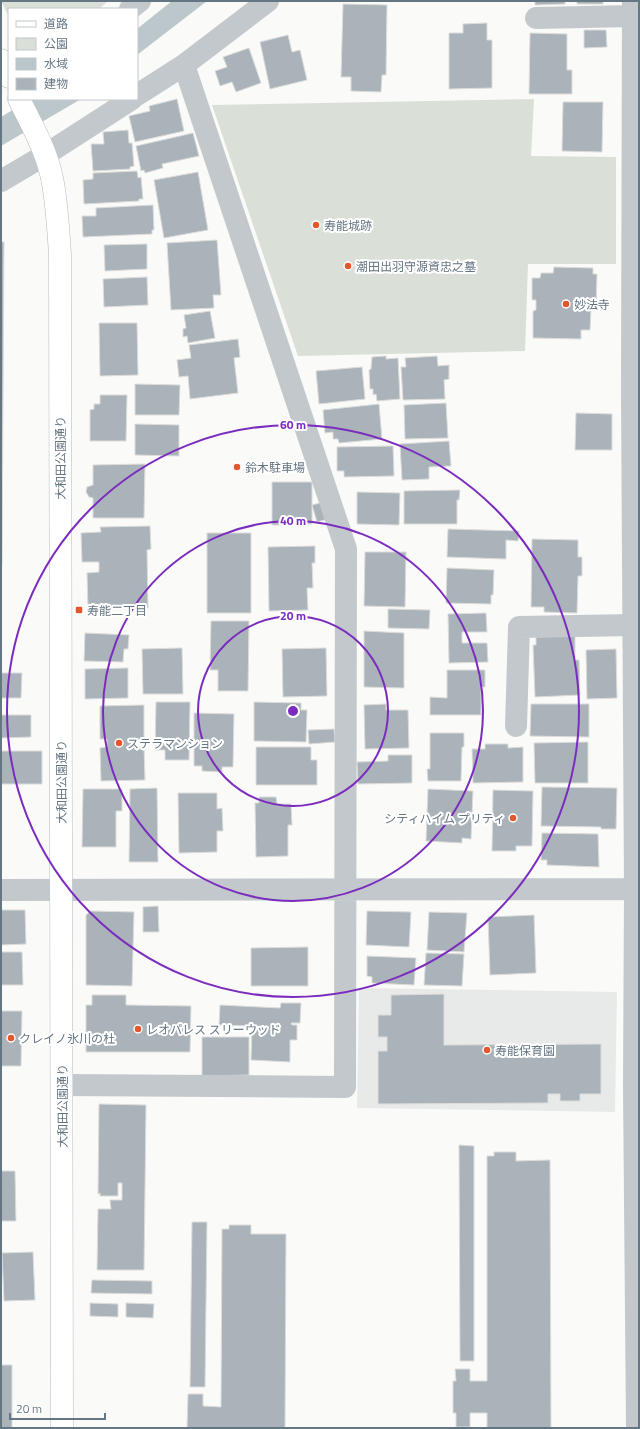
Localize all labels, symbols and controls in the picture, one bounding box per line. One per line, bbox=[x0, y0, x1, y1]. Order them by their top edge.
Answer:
legend bbox=[8, 8, 138, 100]
text: 道路 bbox=[44, 14, 68, 33]
text: 公園 bbox=[44, 34, 68, 53]
text: 水域 bbox=[44, 54, 68, 73]
text: 建物 bbox=[44, 74, 68, 93]
place label: 寿能城跡 bbox=[324, 216, 372, 235]
marker: 寿能城跡 bbox=[311, 220, 321, 230]
place label: 潮田出羽守源資忠之墓 bbox=[356, 257, 476, 276]
marker: 潮田出羽守源資忠之墓 bbox=[343, 261, 353, 271]
place label: 妙法寺 bbox=[574, 295, 610, 314]
marker: 妙法寺 bbox=[561, 299, 571, 309]
text: 60 m bbox=[280, 415, 306, 434]
street label: 大和田公園通り bbox=[51, 416, 70, 500]
place label: 鈴木駐車場 bbox=[245, 458, 305, 477]
marker: 鈴木駐車場 bbox=[232, 462, 242, 472]
text: 40 m bbox=[280, 511, 306, 530]
place label: 寿能二丁目 bbox=[87, 601, 147, 620]
marker: 寿能二丁目 bbox=[74, 605, 84, 615]
text: 20 m bbox=[280, 606, 306, 625]
centre of rings bbox=[286, 704, 300, 718]
place label: ステラマンション bbox=[127, 734, 223, 753]
marker: ステラマンション bbox=[114, 738, 124, 748]
street label: 大和田公園通り bbox=[52, 740, 71, 824]
place label: シティハイム プリティ bbox=[384, 809, 505, 828]
marker: シティハイム プリティ bbox=[508, 813, 518, 823]
place label: レオパレス スリーウッド bbox=[146, 1020, 281, 1039]
marker: レオパレス スリーウッド bbox=[133, 1024, 143, 1034]
place label: クレイノ氷川の杜 bbox=[19, 1029, 115, 1048]
marker: クレイノ氷川の杜 bbox=[6, 1033, 16, 1043]
place label: 寿能保育園 bbox=[495, 1041, 555, 1060]
marker: 寿能保育園 bbox=[482, 1045, 492, 1055]
street label: 大和田公園通り bbox=[53, 1064, 72, 1148]
scale bar bbox=[10, 1395, 105, 1421]
text: 20 m bbox=[16, 1399, 42, 1418]

